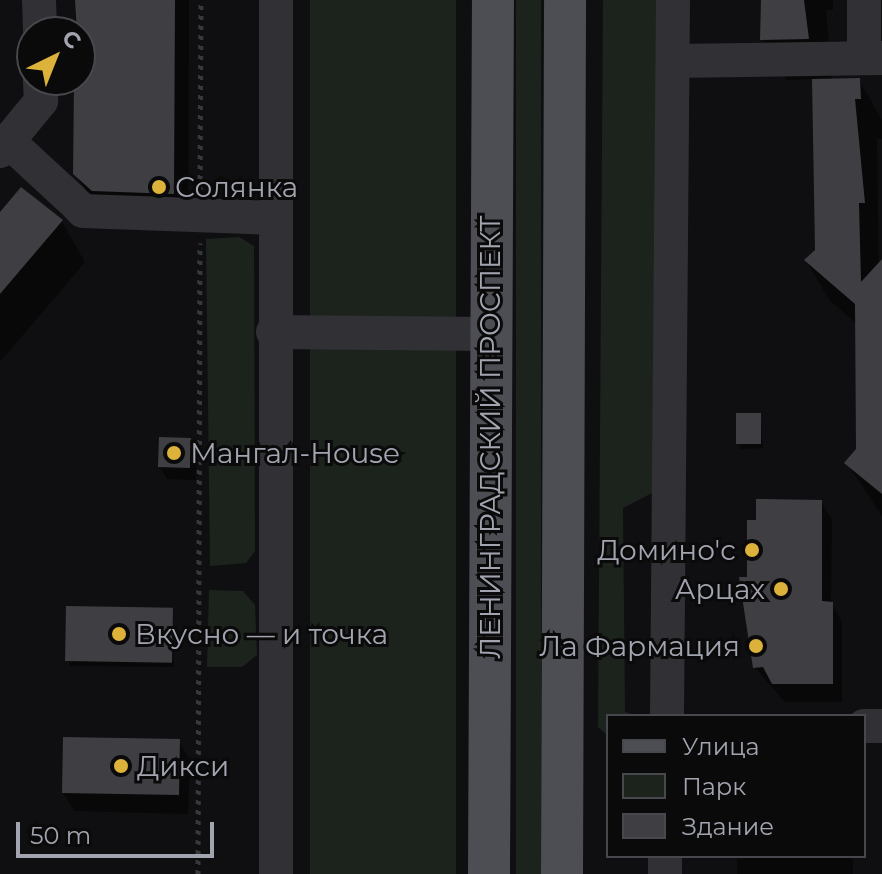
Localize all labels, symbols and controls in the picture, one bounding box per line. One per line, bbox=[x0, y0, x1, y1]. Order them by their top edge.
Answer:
north arrow bbox=[16, 16, 96, 96]
text: С bbox=[56, 24, 86, 55]
place label: Солянка bbox=[175, 170, 298, 204]
marker: Солянка bbox=[150, 178, 168, 196]
street label: ЛЕНИНГРАДСКИЙ ПРОСПЕКТ bbox=[473, 215, 507, 659]
place label: Мангал-House bbox=[190, 436, 400, 470]
marker: Мангал-House bbox=[165, 444, 183, 462]
place label: Домино'c bbox=[597, 533, 736, 567]
marker: Домино'c bbox=[743, 541, 761, 559]
place label: Арцах bbox=[675, 572, 765, 606]
marker: Арцах bbox=[772, 580, 790, 598]
place label: Вкусно — и точка bbox=[135, 617, 388, 651]
marker: Вкусно — и точка bbox=[110, 625, 128, 643]
place label: Ла Фармация bbox=[539, 629, 740, 663]
marker: Ла Фармация bbox=[747, 637, 765, 655]
legend bbox=[606, 714, 866, 858]
text: Улица bbox=[682, 732, 760, 761]
place label: Дикси bbox=[137, 749, 229, 783]
marker: Дикси bbox=[112, 757, 130, 775]
text: Парк bbox=[682, 772, 746, 801]
scale bar bbox=[20, 806, 218, 856]
text: Здание bbox=[682, 812, 774, 841]
text: 50 m bbox=[30, 821, 91, 850]

